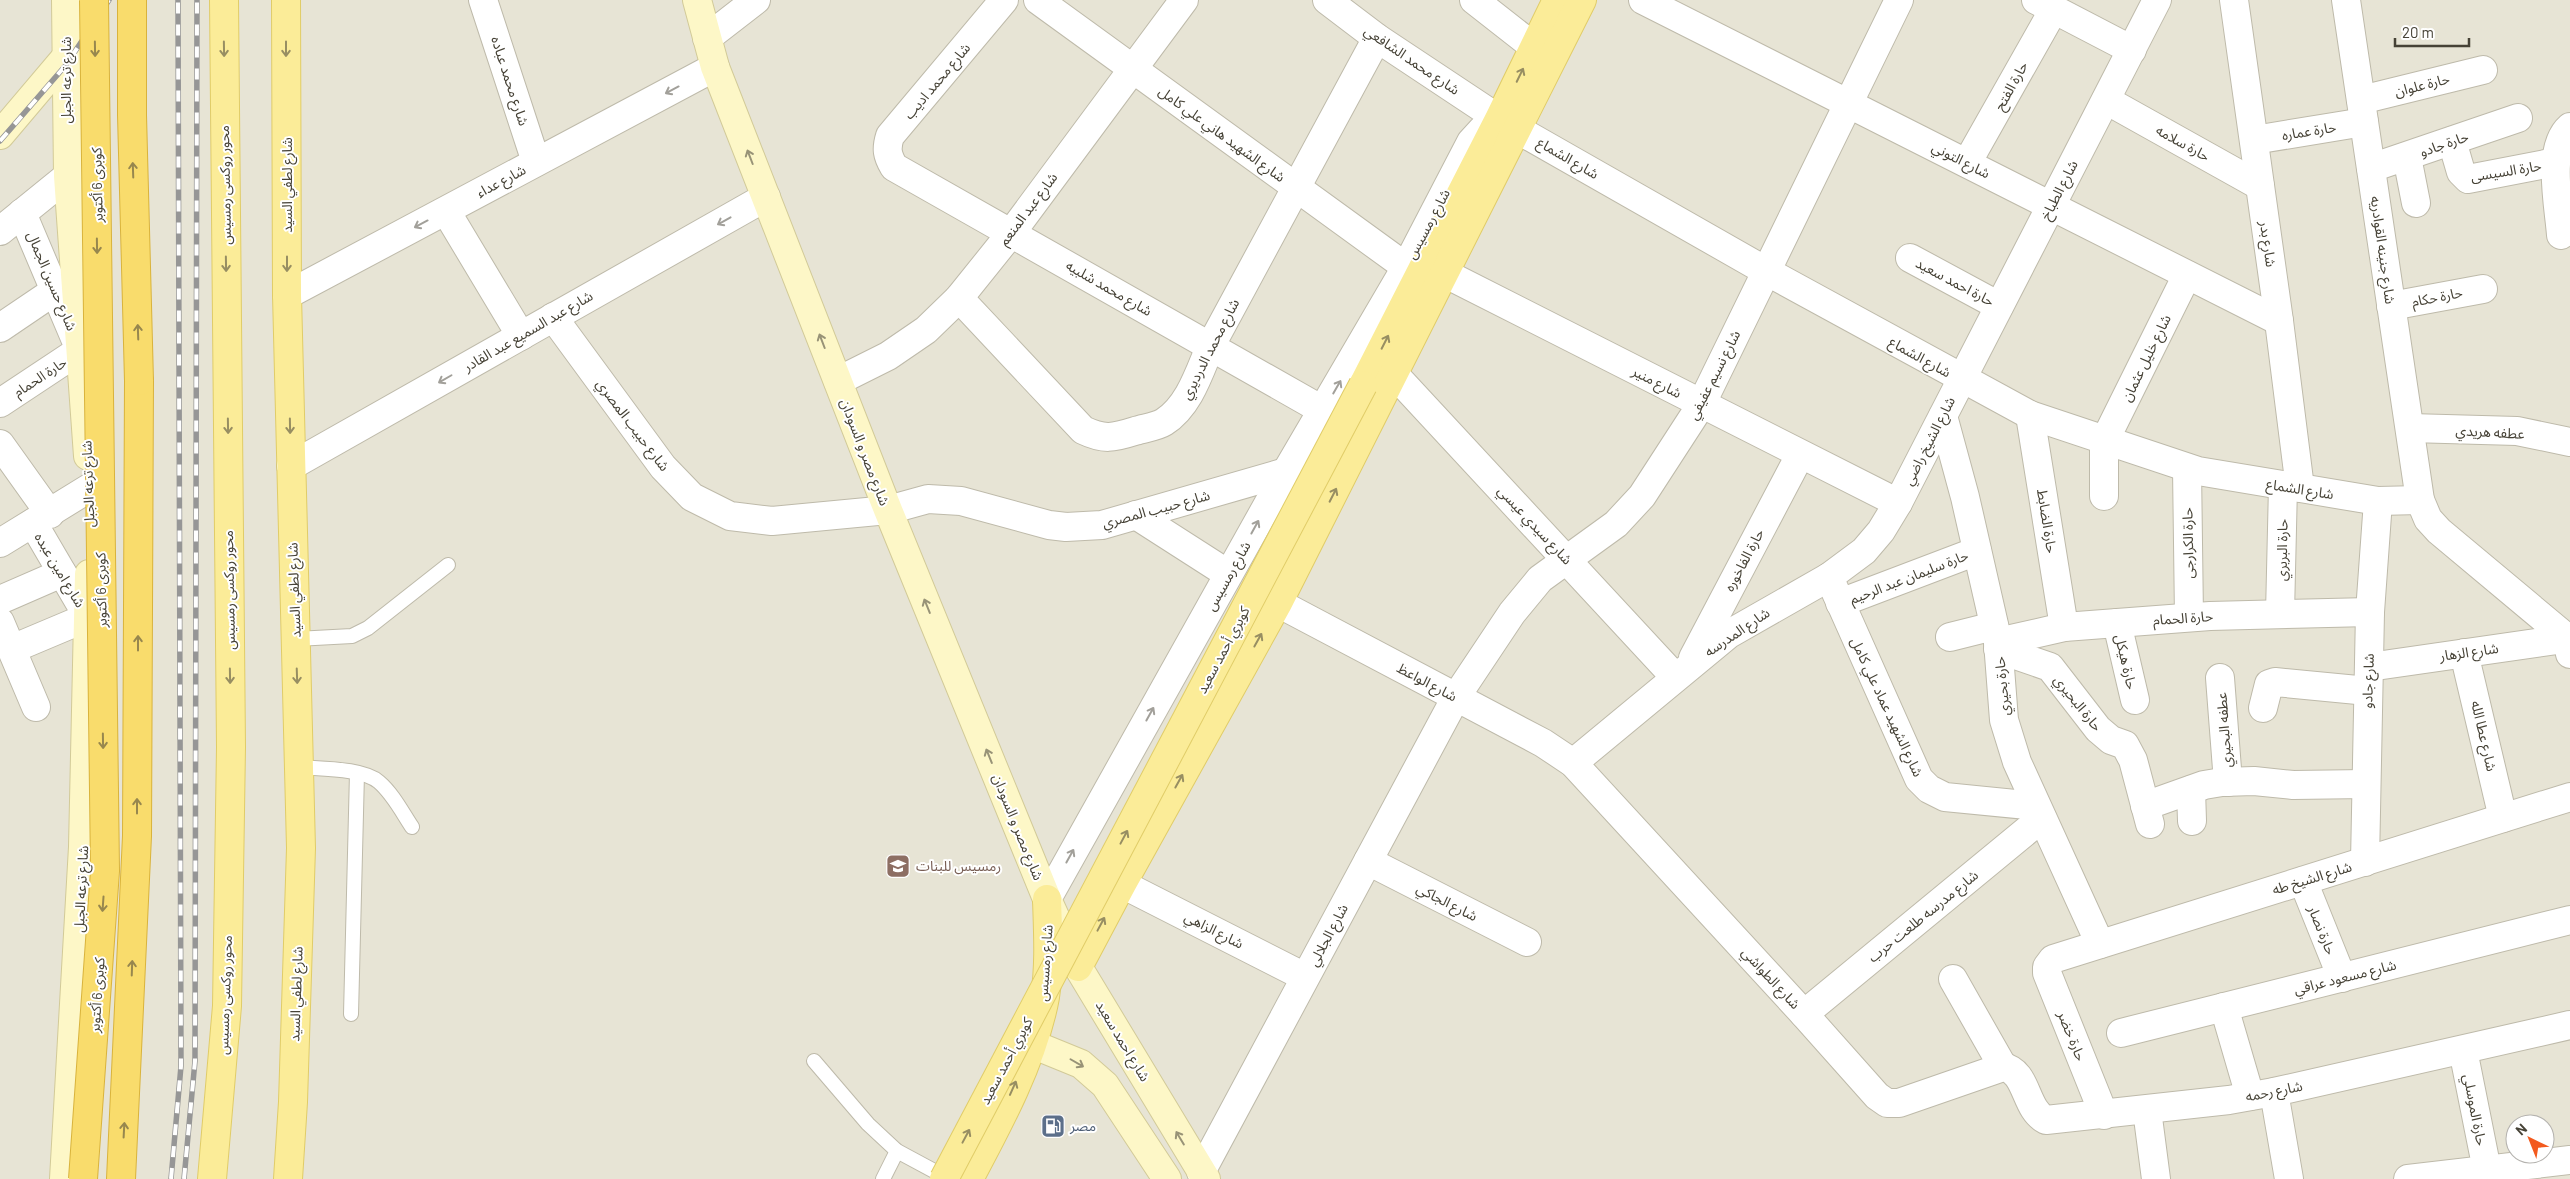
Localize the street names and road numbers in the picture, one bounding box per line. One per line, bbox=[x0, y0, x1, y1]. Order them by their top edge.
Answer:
street label: شارع محمد الشافعي bbox=[1359, 21, 1463, 101]
street label: شارع محمد عباده bbox=[485, 34, 533, 129]
street label: شارع ترعه الجبل bbox=[57, 36, 77, 124]
street label: شارع محمد اديب bbox=[900, 39, 976, 124]
street label: حارة الفتح bbox=[1990, 58, 2034, 115]
street label: حارة علوان bbox=[2393, 69, 2451, 101]
street label: شارع الشهيد هاني علي كامل bbox=[1154, 82, 1289, 188]
street label: حارة عماره bbox=[2281, 118, 2337, 144]
street label: حارة سلامه bbox=[2153, 121, 2213, 165]
street label: محور روكسى رمسيس bbox=[215, 125, 235, 245]
street label: حارة جادو bbox=[2417, 127, 2471, 161]
street label: شارع الشماع bbox=[1533, 133, 1602, 185]
street label: شارع لطفي السيد bbox=[278, 137, 298, 233]
street label: شارع التوني bbox=[1928, 138, 1993, 184]
street label: كوبرى 6 أكتوبر bbox=[87, 147, 107, 224]
street label: شارع الطباخ bbox=[2036, 157, 2084, 224]
street label: حارة السيسى bbox=[2469, 157, 2543, 185]
street label: شارع عداء bbox=[473, 160, 530, 203]
street label: شارع عبد المنعم bbox=[995, 169, 1063, 250]
street label: شارع رمسيس bbox=[1402, 186, 1456, 263]
street label: شارع جنينه القوادريه bbox=[2365, 195, 2399, 306]
street label: شارع بدر bbox=[2254, 219, 2280, 269]
street label: شارع حسين الجمال bbox=[21, 229, 81, 334]
street label: حارة احمد سعيد bbox=[1913, 254, 1997, 310]
street label: شارع محمد شلبيه bbox=[1062, 256, 1155, 322]
street label: حارة حكام bbox=[2410, 283, 2464, 313]
street label: شارع عبد السميع عبد القادر bbox=[459, 287, 597, 378]
street label: شارع محمد الدرديري bbox=[1177, 296, 1245, 404]
street label: شارع خليل عثمان bbox=[2117, 311, 2177, 405]
street label: شارع نسيم عفيفي bbox=[1684, 327, 1746, 424]
street label: شارع الشماع bbox=[1885, 333, 1954, 383]
street label: حارة الحمام bbox=[10, 353, 71, 403]
street label: شارع منير bbox=[1627, 361, 1685, 404]
street label: شارع حبيب المصري bbox=[591, 375, 674, 476]
street label: شارع الشيخ راضي bbox=[1899, 394, 1961, 489]
street label: شارع مصر و السودان bbox=[834, 396, 894, 509]
street label: عطفه هريدي bbox=[2455, 421, 2525, 445]
street label: شارع ترعه الجبل bbox=[77, 440, 101, 528]
street label: شارع الشماع bbox=[2265, 475, 2335, 505]
street label: شارع سيدي عيسي bbox=[1492, 482, 1576, 570]
street label: شارع حبيب المصري bbox=[1100, 486, 1213, 534]
street label: حارة الضابط bbox=[2033, 487, 2061, 555]
street label: حارة الكرارجى bbox=[2178, 507, 2198, 579]
street label: حارة البربري bbox=[2272, 519, 2294, 581]
street label: حارة الفاخوره bbox=[1720, 526, 1768, 594]
street label: شارع امين عبده bbox=[29, 529, 89, 612]
street label: محور روكسى رمسيس bbox=[219, 530, 239, 650]
street label: شارع رمسيس bbox=[1201, 538, 1256, 615]
street label: شارع لطفي السيد bbox=[283, 542, 307, 638]
street label: حارة سليمان عبد الرحيم bbox=[1847, 546, 1972, 610]
street label: كوبرى 6 أكتوبر bbox=[91, 552, 111, 629]
street label: كوبري أحمد سعيد bbox=[1193, 603, 1256, 698]
street label: شارع المدرسه bbox=[1701, 604, 1774, 662]
street label: حارة الحمام bbox=[2152, 607, 2214, 631]
street label: حارة هيكل bbox=[2111, 633, 2141, 691]
street label: شارع الشهيد عماد علي كامل bbox=[1845, 634, 1927, 781]
street label: شارع الزهار bbox=[2437, 639, 2500, 667]
street label: شارع جادو bbox=[2358, 653, 2380, 709]
street label: حارة بحيري bbox=[1990, 655, 2016, 716]
street label: شارع الواعظ bbox=[1393, 659, 1460, 707]
street label: حارة البحيري bbox=[2048, 671, 2106, 736]
street label: عطفه البحيري bbox=[2212, 691, 2238, 768]
street label: شارع عطا الله bbox=[2465, 699, 2501, 774]
street label: شارع مصر و السودان bbox=[987, 771, 1048, 884]
street label: شارع ترعه الجبل bbox=[70, 845, 94, 933]
street label: شارع الشيخ طه bbox=[2270, 857, 2355, 901]
street label: شارع مدرسه طلعت حرب bbox=[1864, 866, 1983, 968]
street label: شارع الجاكي bbox=[1412, 879, 1481, 927]
street label: شارع الجلالي bbox=[1304, 901, 1354, 970]
street label: حارة نصار bbox=[2304, 902, 2340, 957]
street label: شارع الزاهي bbox=[1180, 907, 1247, 955]
street label: شارع رمسيس bbox=[1033, 924, 1059, 1002]
street label: محور روكسى رمسيس bbox=[214, 935, 236, 1055]
street label: شارع الطواشي bbox=[1736, 943, 1804, 1014]
street label: شارع لطفي السيد bbox=[285, 946, 309, 1042]
street label: شارع مسعود عراقي bbox=[2292, 956, 2399, 1001]
street label: كوبرى 6 أكتوبر bbox=[85, 957, 109, 1034]
street label: شارع احمد سعيد bbox=[1090, 997, 1154, 1086]
street label: حارة خضر bbox=[2053, 1007, 2090, 1064]
street label: كوبري أحمد سعيد bbox=[976, 1014, 1039, 1109]
street label: حارة الموسلي bbox=[2457, 1073, 2491, 1148]
street label: شارع رحمه bbox=[2244, 1077, 2304, 1107]

